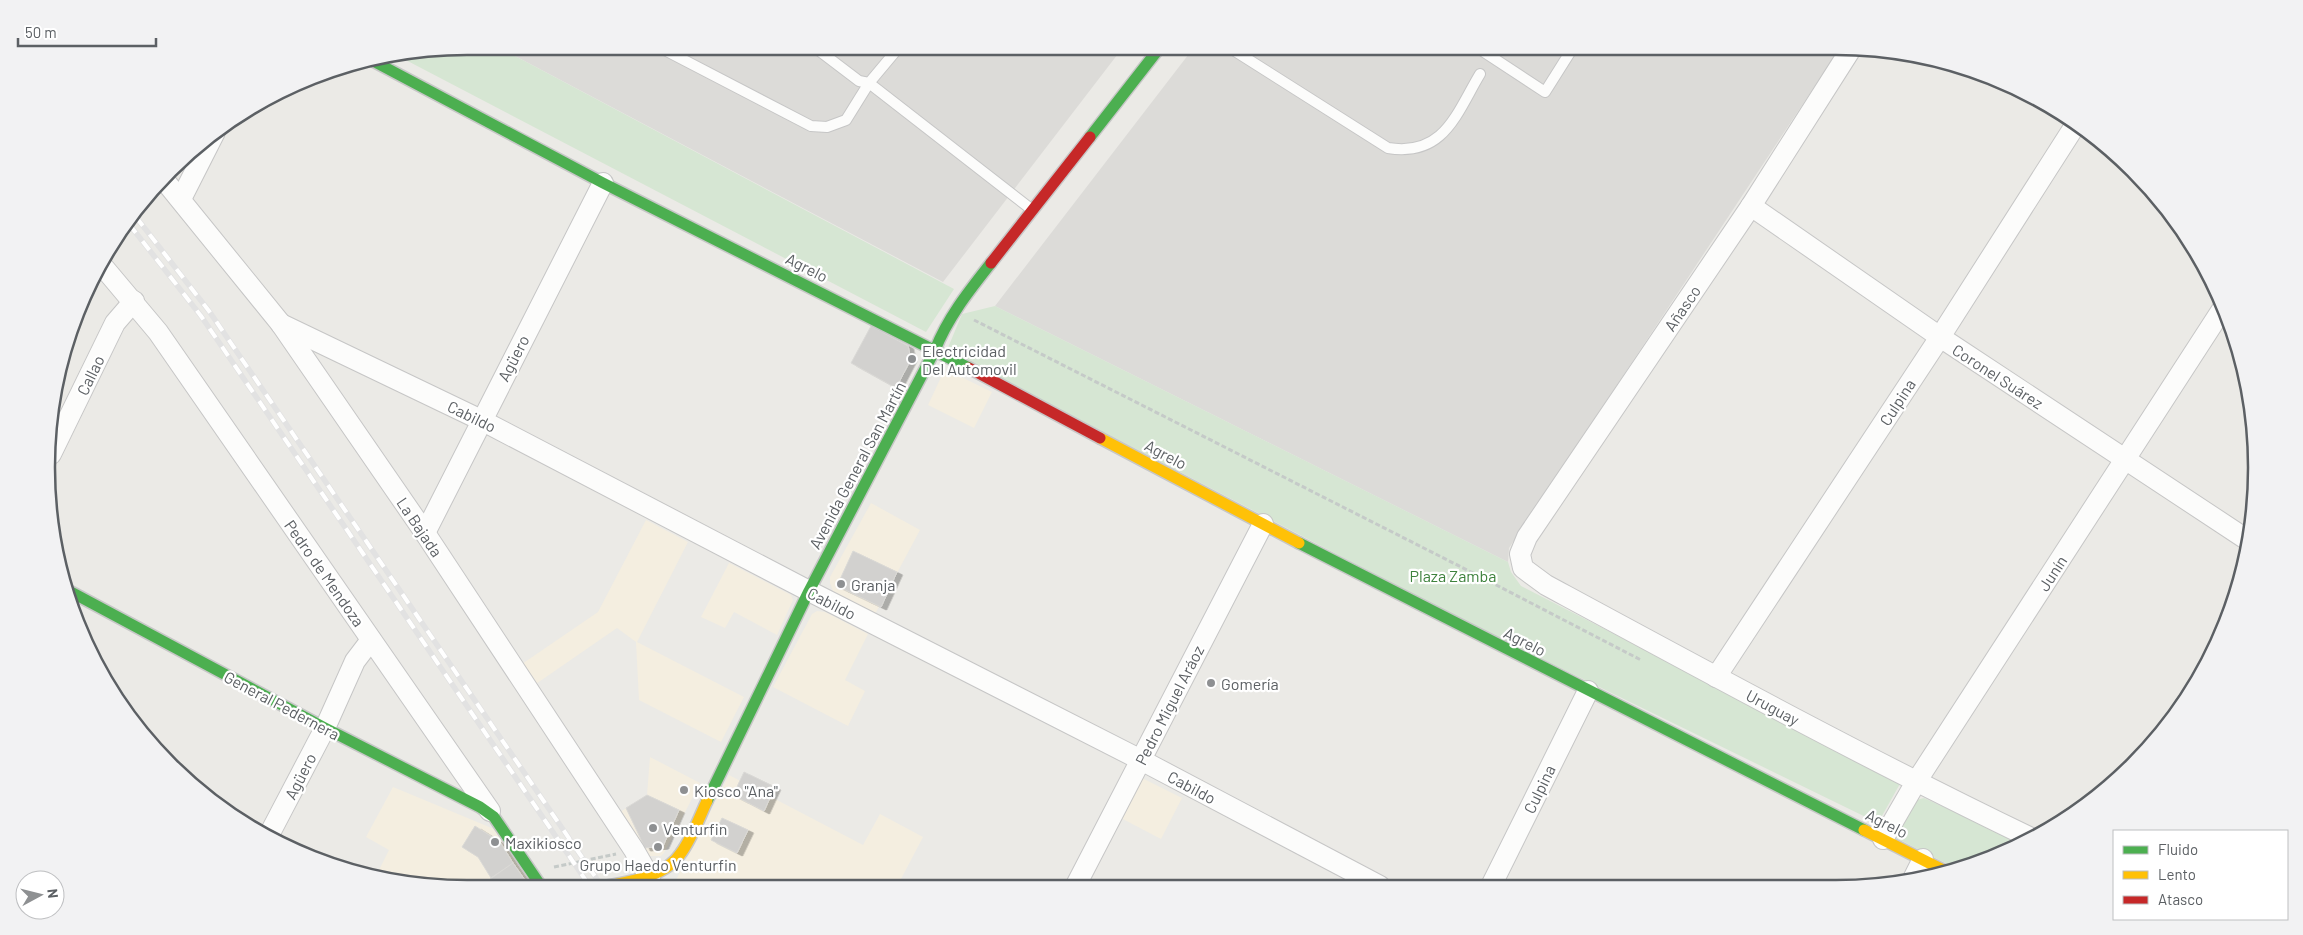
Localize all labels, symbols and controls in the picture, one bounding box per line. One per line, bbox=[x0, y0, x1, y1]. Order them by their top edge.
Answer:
scale bar bbox=[18, 15, 155, 47]
text: 50 m bbox=[25, 23, 57, 41]
street label: Agrelo bbox=[783, 248, 831, 286]
street label: Añasco bbox=[1660, 281, 1704, 335]
street label: Agüero bbox=[493, 332, 533, 384]
street label: Coronel Suárez bbox=[1949, 340, 2047, 412]
place label: Electricidad Del Automovil bbox=[922, 341, 1017, 378]
street label: Callao bbox=[72, 352, 108, 398]
marker: Electricidad Del Automovil bbox=[906, 353, 918, 365]
street label: Culpina bbox=[1875, 375, 1919, 429]
street label: Avenida General San Martín bbox=[805, 378, 909, 552]
street label: Cabildo bbox=[445, 396, 499, 436]
street label: Agrelo bbox=[1142, 435, 1190, 473]
street label: La Bajada bbox=[393, 494, 447, 560]
street label: Pedro de Mendoza bbox=[281, 516, 369, 630]
street label: Junín bbox=[2034, 552, 2070, 594]
park label: Plaza Zamba bbox=[1410, 566, 1496, 585]
place label: Granja bbox=[851, 575, 896, 594]
marker: Granja bbox=[835, 578, 847, 590]
street label: Cabildo bbox=[805, 583, 859, 623]
street label: Agrelo bbox=[1501, 622, 1549, 660]
street label: Pedro Miguel Aráoz bbox=[1131, 642, 1207, 768]
street label: General Pedernera bbox=[221, 667, 343, 743]
place label: Gomería bbox=[1221, 674, 1279, 693]
marker: Gomería bbox=[1205, 677, 1217, 689]
street label: Uruguay bbox=[1743, 685, 1803, 729]
street label: Agüero bbox=[280, 750, 320, 802]
street label: Culpina bbox=[1519, 762, 1559, 816]
street label: Cabildo bbox=[1165, 766, 1219, 808]
place label: Kiosco "Ana" bbox=[694, 781, 778, 800]
marker: Kiosco "Ana" bbox=[678, 784, 690, 796]
street label: Agrelo bbox=[1863, 804, 1911, 842]
place label: Venturfin bbox=[663, 819, 727, 838]
marker: Venturfin bbox=[647, 822, 659, 834]
legend bbox=[2113, 830, 2288, 920]
place label: Maxikiosco bbox=[505, 833, 582, 852]
marker: Maxikiosco bbox=[489, 836, 501, 848]
text: Fluido bbox=[2158, 840, 2198, 858]
marker: Grupo Haedo Venturfin bbox=[652, 841, 664, 853]
place label: Grupo Haedo Venturfin bbox=[579, 855, 737, 874]
text: Lento bbox=[2158, 865, 2196, 883]
north arrow bbox=[15, 870, 65, 920]
text: N bbox=[44, 888, 62, 899]
text: Atasco bbox=[2158, 890, 2203, 908]

